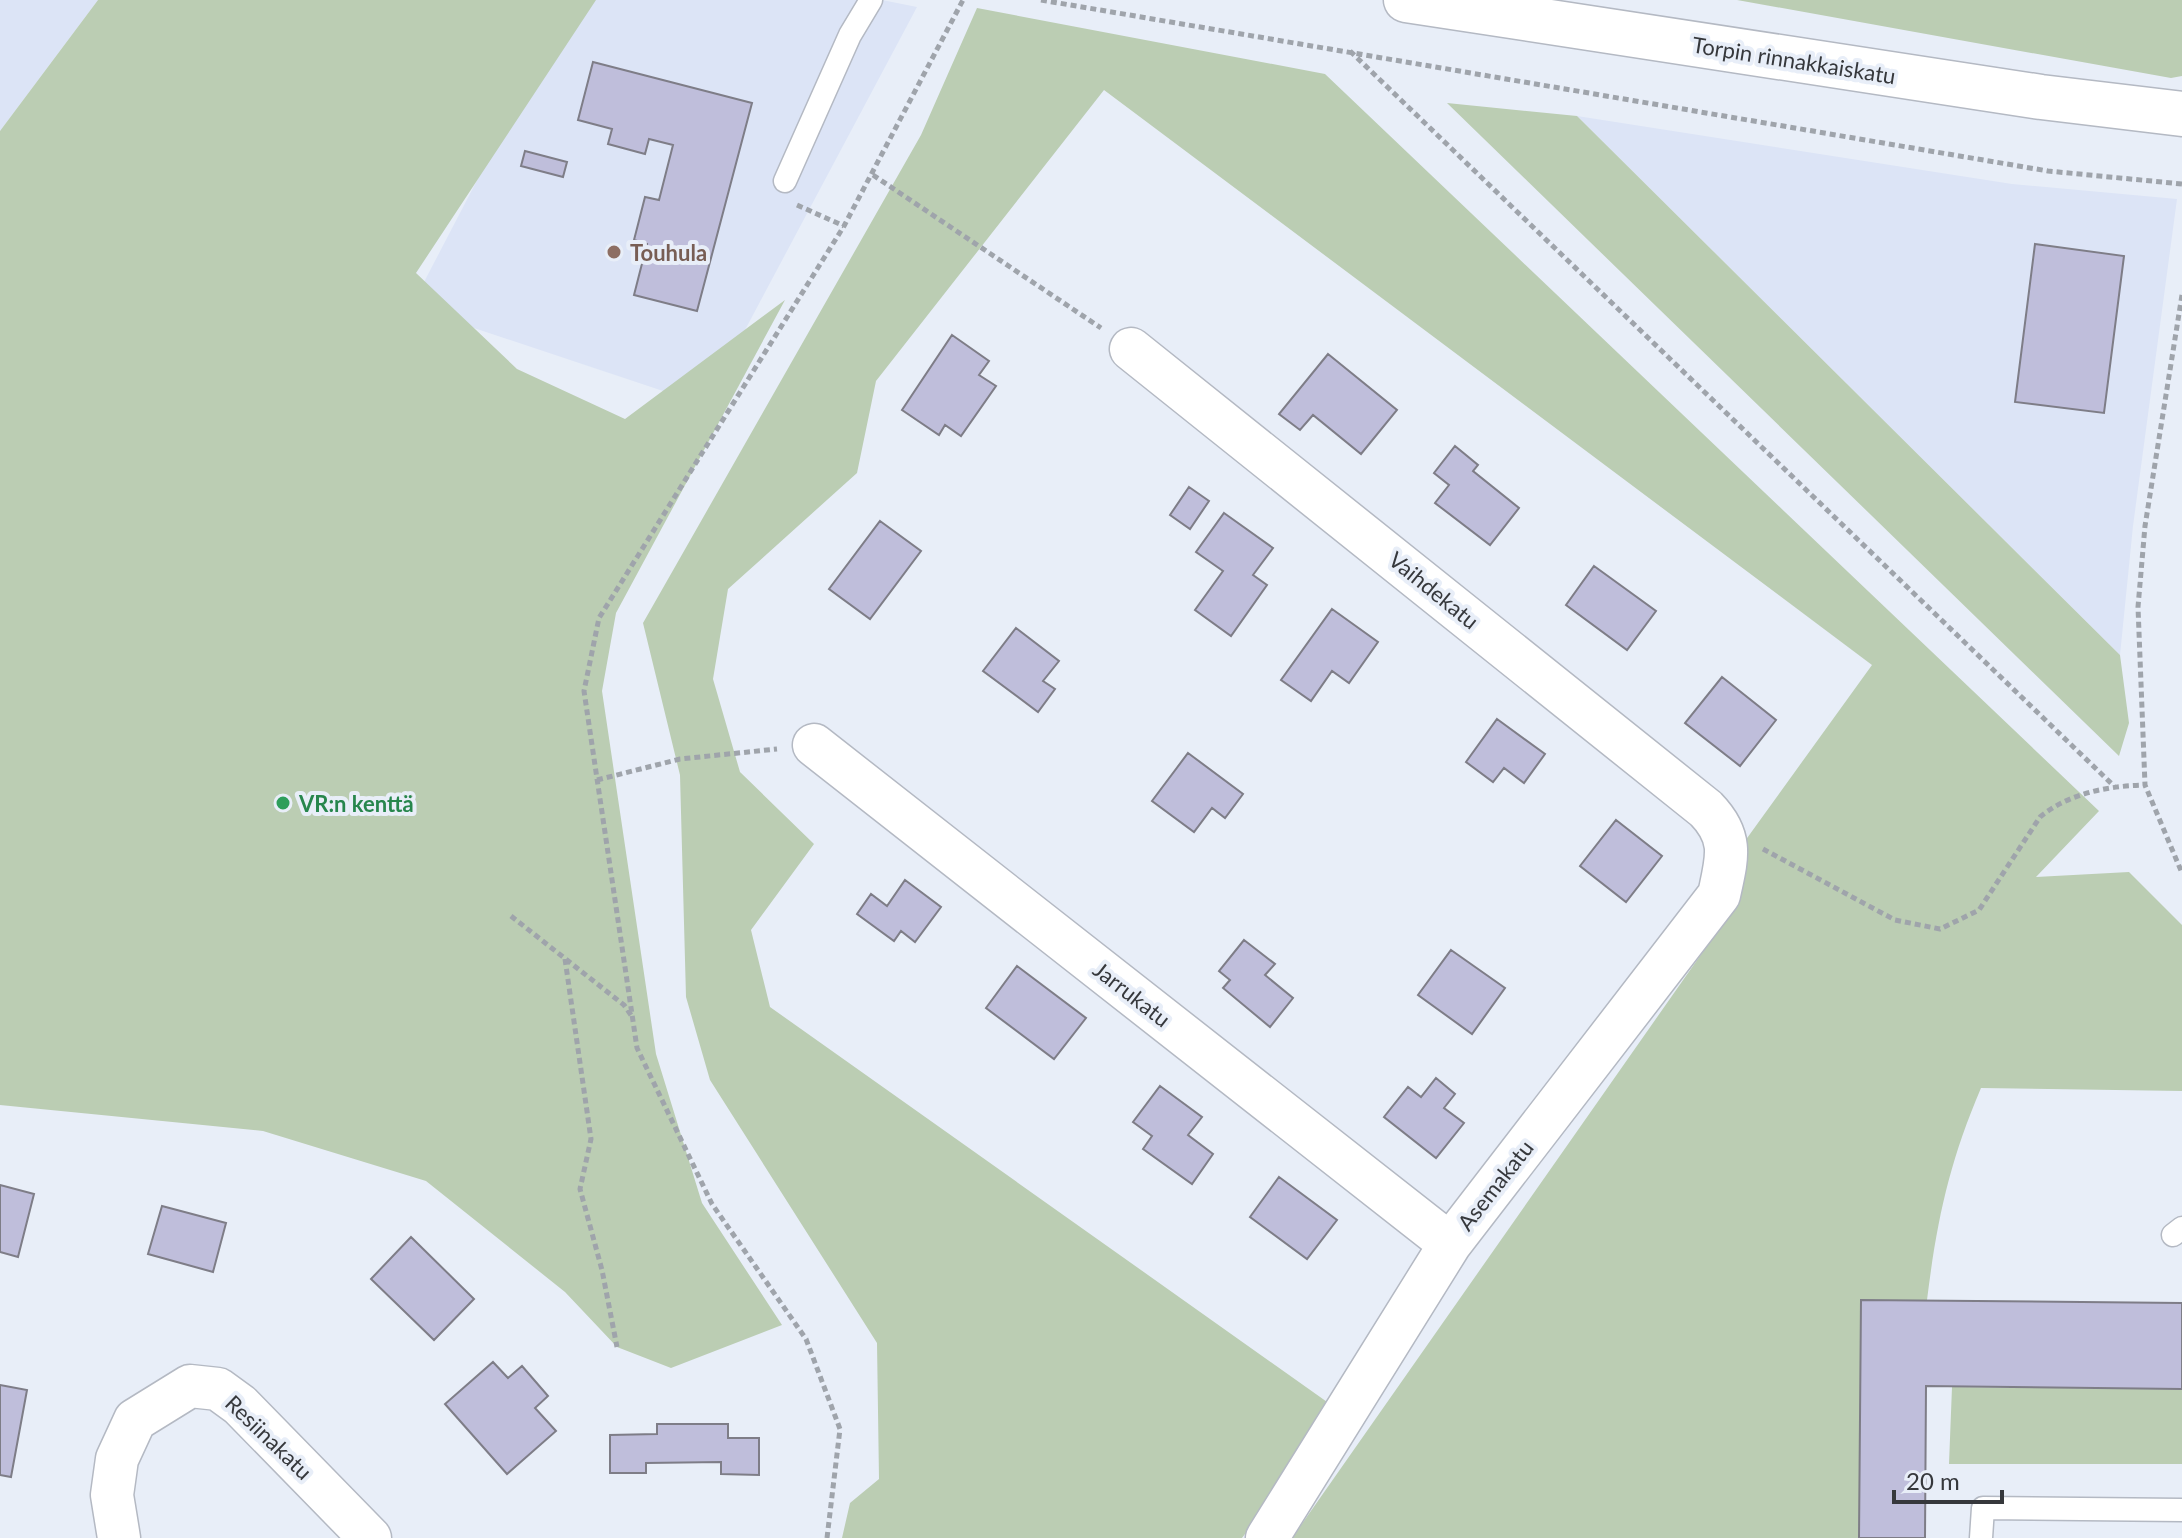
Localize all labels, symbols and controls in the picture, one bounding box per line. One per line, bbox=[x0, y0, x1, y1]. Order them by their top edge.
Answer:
street label: Torpin rinnakkaiskatu bbox=[1691, 31, 1897, 89]
place label: Touhula bbox=[630, 239, 707, 266]
marker: Touhula bbox=[605, 243, 623, 261]
street label: Vaihdekatu bbox=[1384, 546, 1484, 634]
place label: VR:n kenttä bbox=[298, 790, 414, 817]
marker: VR:n kenttä bbox=[274, 794, 292, 812]
street label: Jarrukatu bbox=[1088, 956, 1176, 1032]
street label: Asemakatu bbox=[1451, 1134, 1539, 1236]
street label: Resiinakatu bbox=[220, 1389, 318, 1485]
scale bar bbox=[1894, 1454, 2002, 1504]
text: 20 m bbox=[1906, 1466, 1960, 1495]

